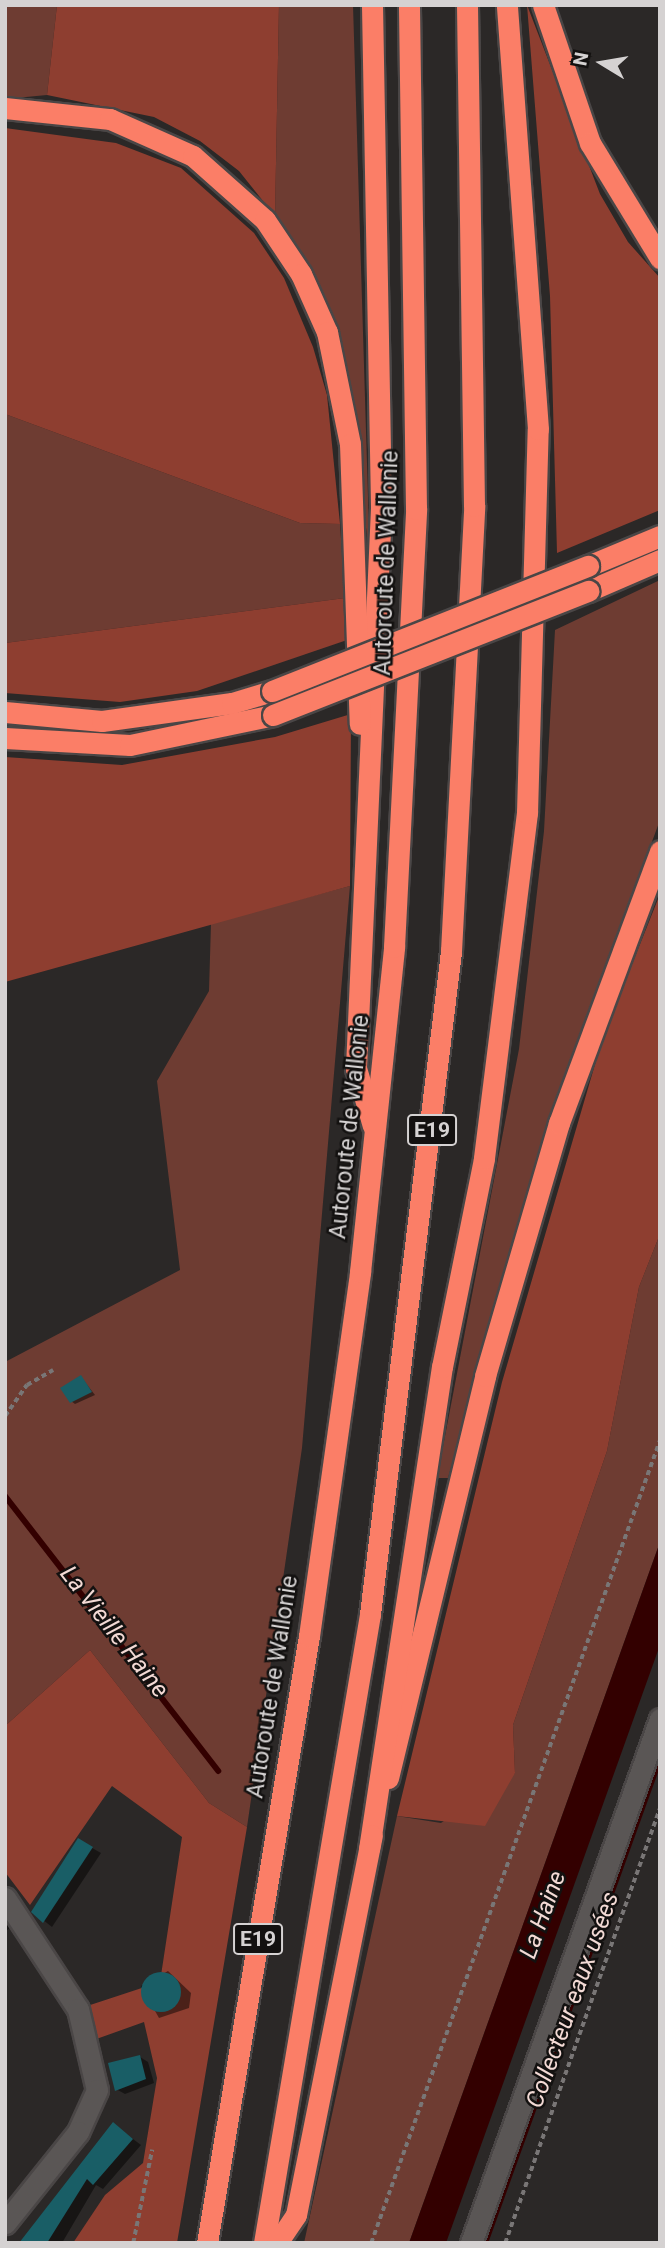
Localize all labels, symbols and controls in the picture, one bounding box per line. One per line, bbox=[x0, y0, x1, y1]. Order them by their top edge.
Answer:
north arrow bbox=[567, 28, 637, 98]
text: N bbox=[568, 50, 593, 68]
street label: Autoroute de Wallonie bbox=[369, 450, 405, 676]
street label: Autoroute de Wallonie bbox=[325, 1014, 375, 1240]
road number: E19 bbox=[406, 1112, 458, 1148]
water label: La Vieille Haine bbox=[54, 1560, 174, 1704]
street label: Autoroute de Wallonie bbox=[242, 1574, 304, 1800]
water label: La Haine bbox=[514, 1867, 572, 1963]
water label: Collecteur eaux usées bbox=[521, 1888, 625, 2112]
road number: E19 bbox=[232, 1922, 284, 1956]

